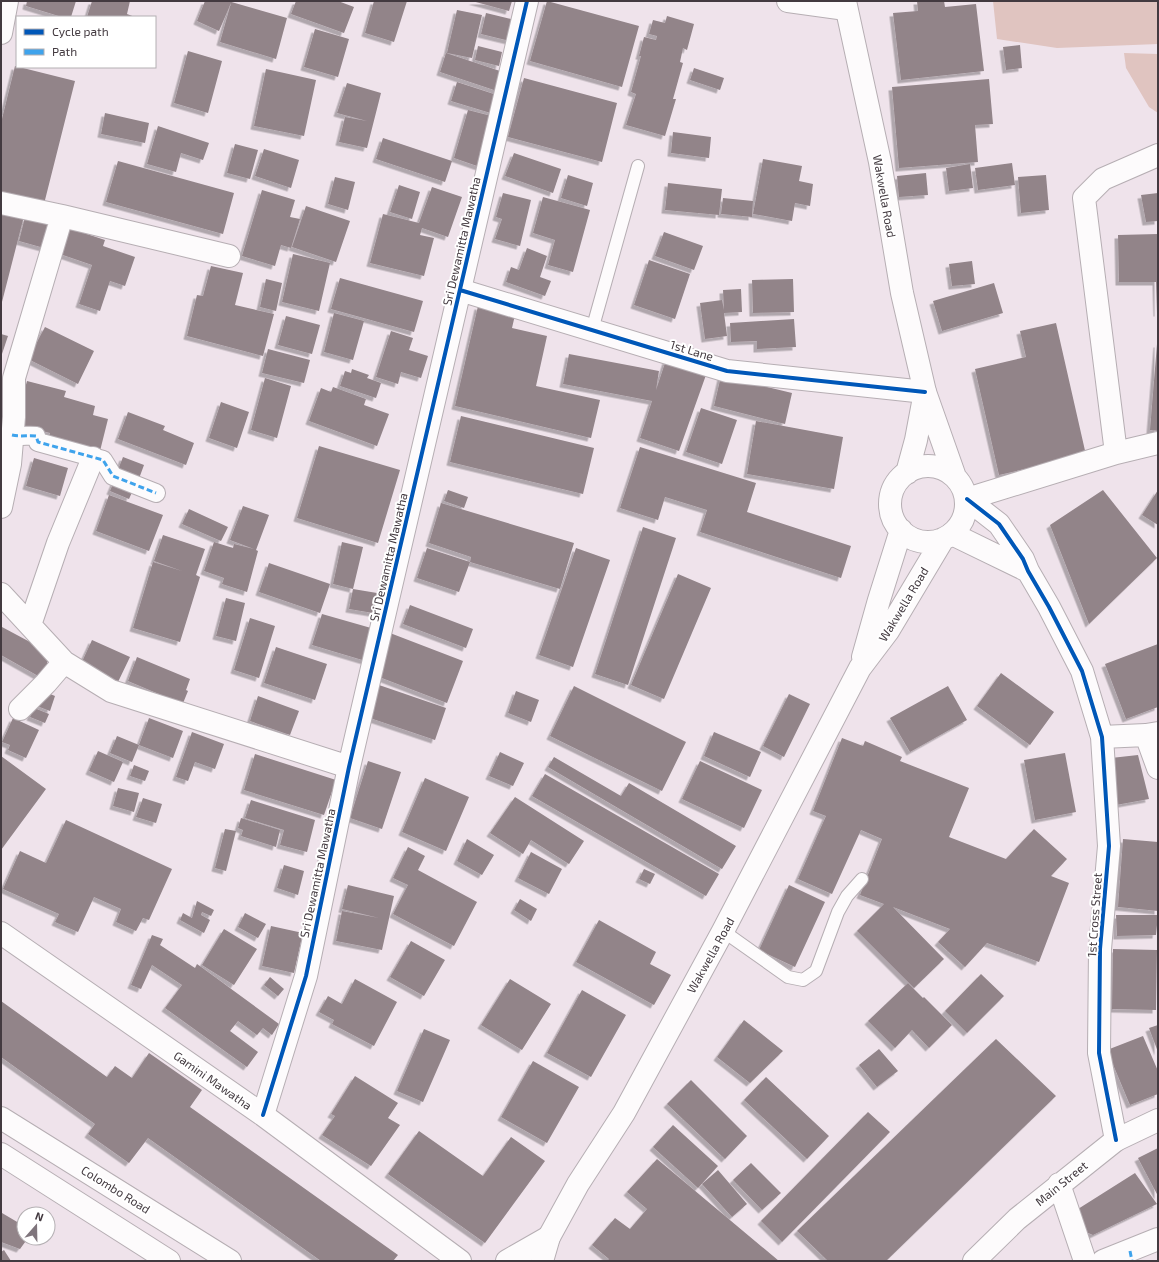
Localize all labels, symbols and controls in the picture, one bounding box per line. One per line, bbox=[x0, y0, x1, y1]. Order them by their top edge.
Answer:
legend bbox=[16, 16, 156, 68]
text: Cycle path bbox=[52, 24, 109, 38]
text: Path bbox=[52, 44, 77, 58]
street label: Wakwella Road bbox=[871, 153, 899, 239]
street label: Sri Dewamitta Mawatha bbox=[439, 175, 483, 307]
street label: 1st Lane bbox=[669, 337, 715, 363]
street label: Sri Dewamitta Mawatha bbox=[366, 491, 410, 623]
street label: Wakwella Road bbox=[875, 564, 931, 644]
street label: Sri Dewamitta Mawatha bbox=[296, 807, 338, 939]
street label: 1st Cross Street bbox=[1084, 872, 1104, 958]
street label: Wakwella Road bbox=[683, 915, 737, 995]
street label: Gamini Mawatha bbox=[171, 1048, 255, 1112]
street label: Main Street bbox=[1032, 1157, 1090, 1208]
street label: Colombo Road bbox=[79, 1162, 153, 1216]
north arrow bbox=[16, 1206, 56, 1246]
text: N bbox=[34, 1209, 46, 1224]

